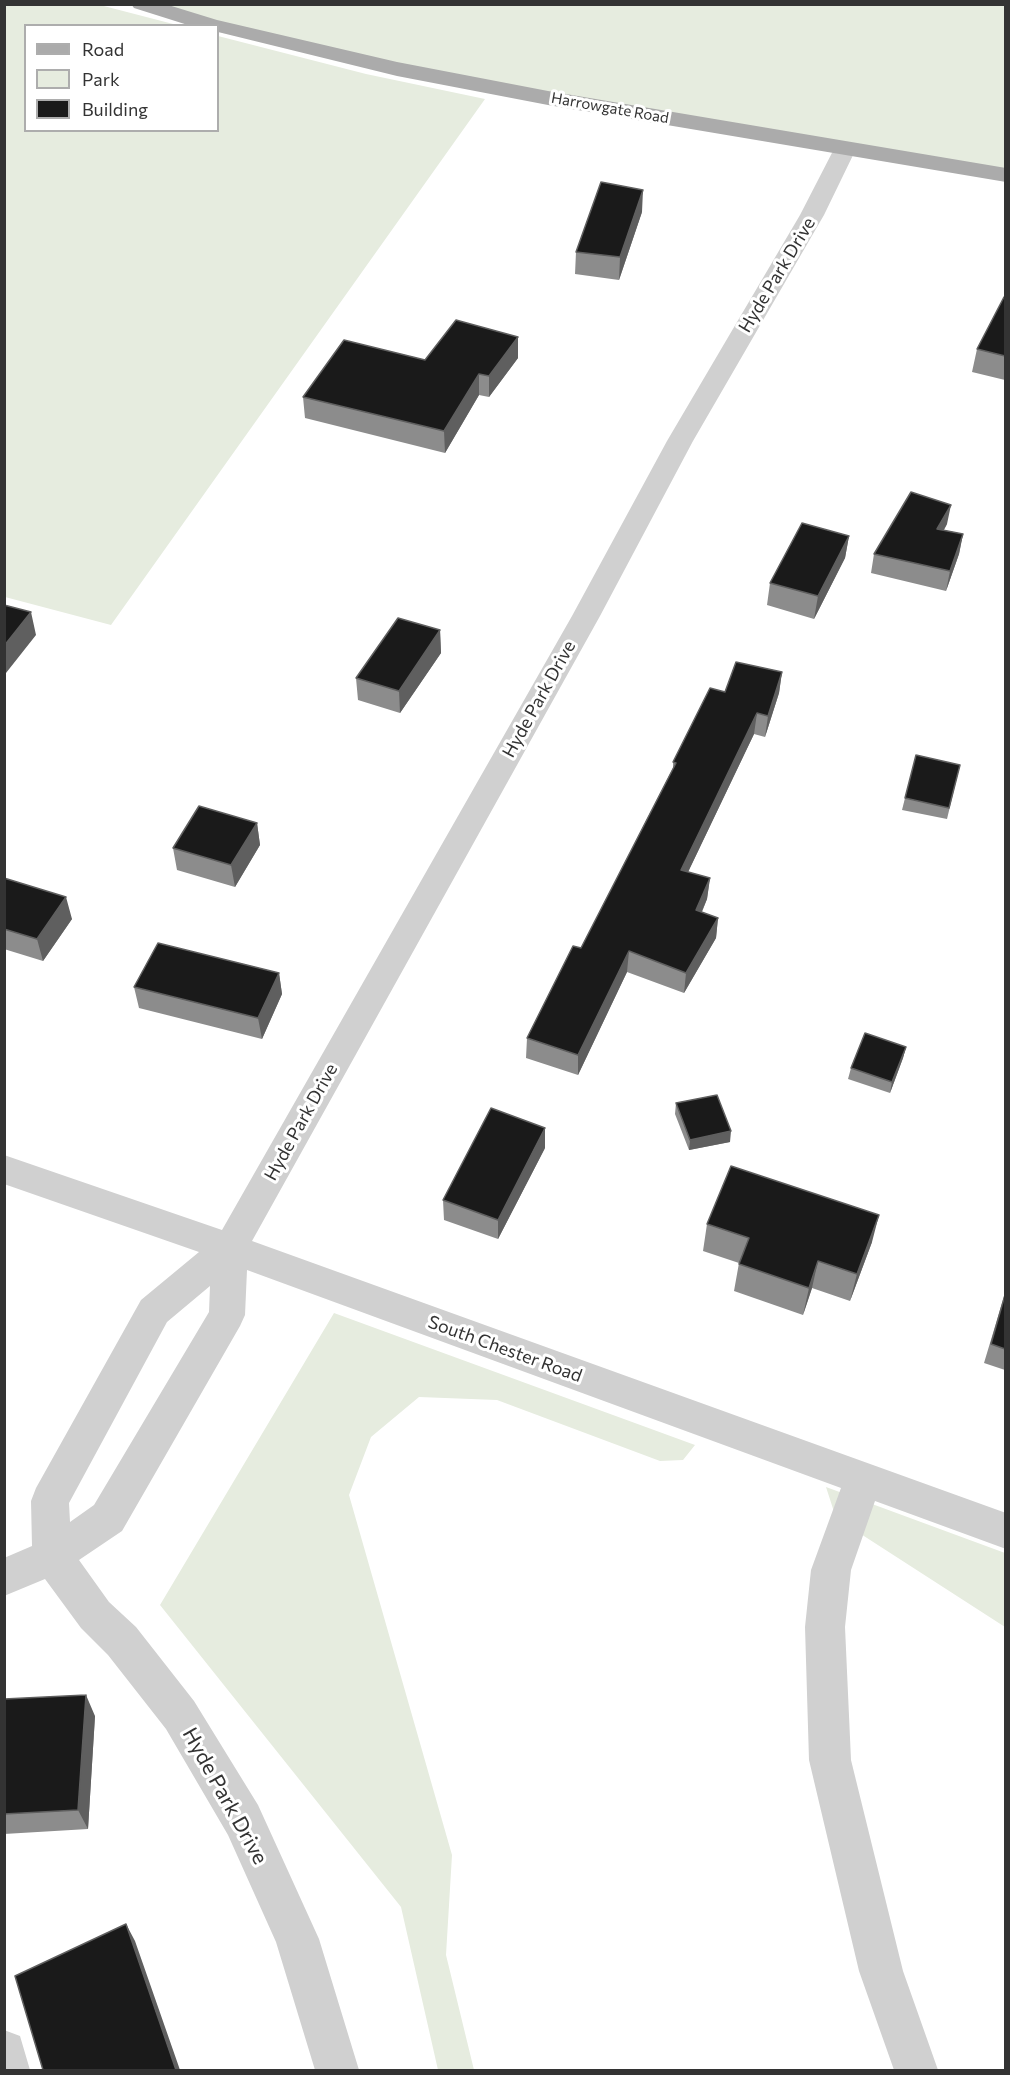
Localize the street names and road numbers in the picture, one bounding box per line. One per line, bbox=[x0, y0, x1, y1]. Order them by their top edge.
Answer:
street label: Harrowgate Road bbox=[550, 89, 670, 127]
street label: Hyde Park Drive bbox=[734, 214, 820, 336]
street label: Hyde Park Drive bbox=[498, 637, 580, 761]
street label: Hyde Park Drive bbox=[260, 1060, 342, 1184]
street label: South Chester Road bbox=[425, 1311, 585, 1387]
street label: Hyde Park Drive bbox=[177, 1723, 273, 1869]

